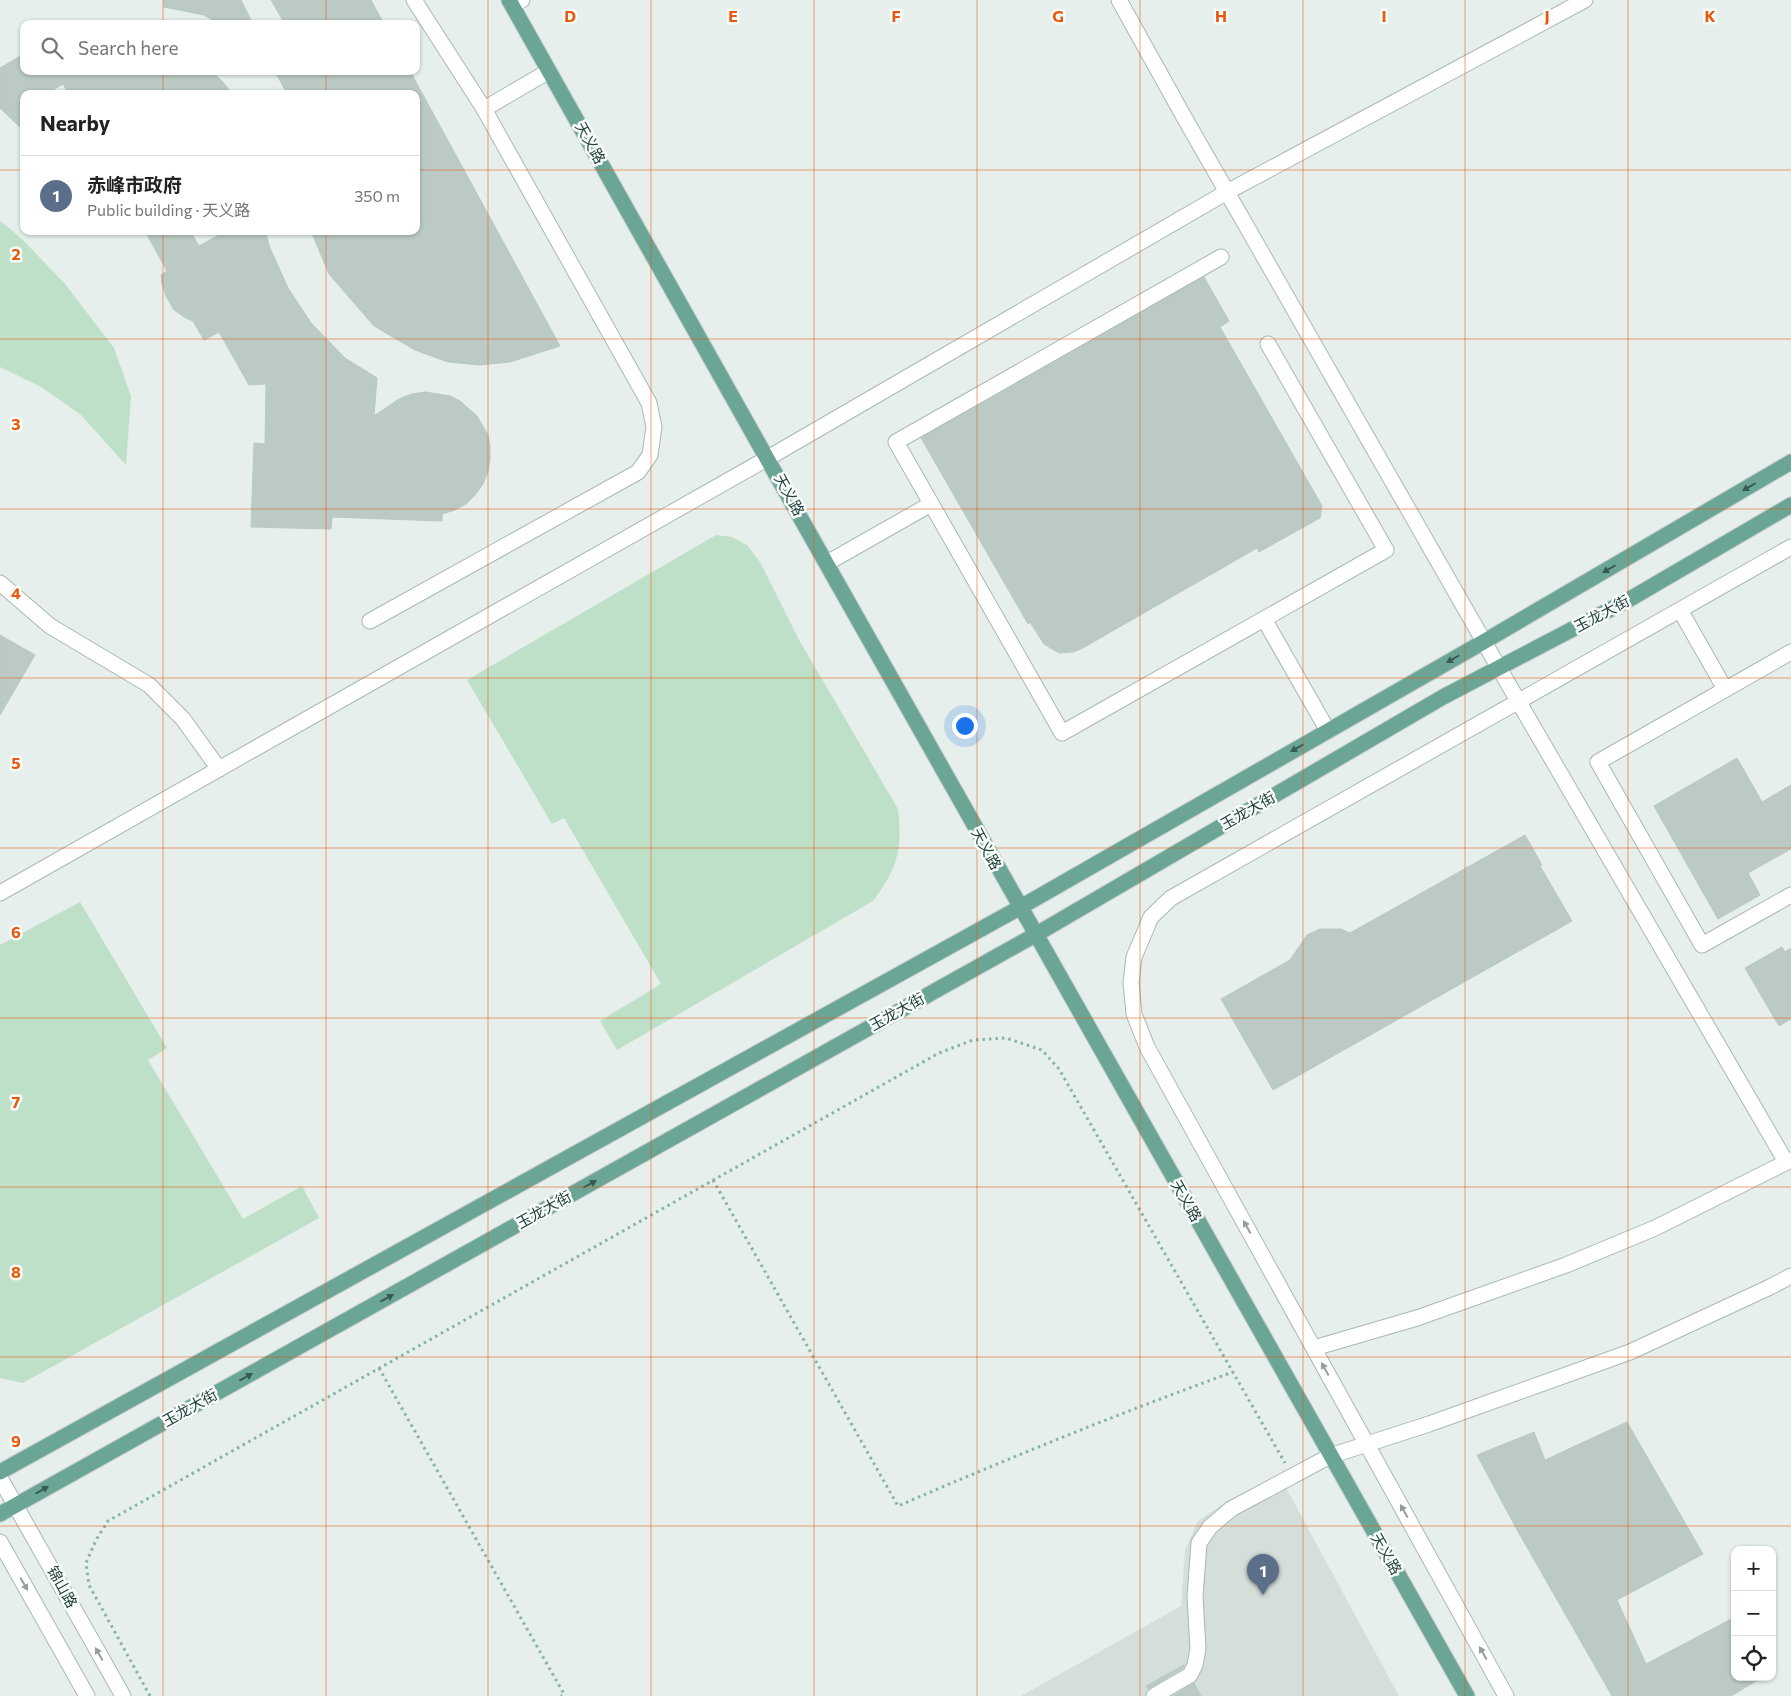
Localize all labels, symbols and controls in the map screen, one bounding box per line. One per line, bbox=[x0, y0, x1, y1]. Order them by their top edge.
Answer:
text: D bbox=[564, 6, 576, 25]
text: E bbox=[728, 6, 738, 25]
text: F bbox=[891, 6, 901, 25]
text: G bbox=[1052, 6, 1064, 25]
text: H bbox=[1215, 6, 1227, 25]
text: I bbox=[1381, 6, 1387, 25]
text: J bbox=[1544, 6, 1550, 25]
text: K bbox=[1704, 6, 1716, 25]
search box bbox=[20, 20, 420, 75]
icon: search bbox=[38, 34, 66, 62]
text: Search here bbox=[78, 36, 178, 59]
text: Nearby bbox=[40, 110, 110, 135]
street label: 天义路 bbox=[572, 118, 610, 167]
text: 赤峰市政府 bbox=[87, 173, 182, 196]
text: 1 bbox=[52, 186, 60, 205]
text: 350 m bbox=[354, 186, 400, 205]
text: Public building · 天义路 bbox=[87, 200, 250, 219]
text: 2 bbox=[11, 244, 21, 263]
text: 3 bbox=[11, 414, 21, 433]
street label: 天义路 bbox=[771, 470, 809, 519]
one-way arrow bbox=[1742, 482, 1755, 491]
one-way arrow bbox=[1602, 564, 1615, 573]
text: 4 bbox=[11, 583, 21, 602]
street label: 玉龙大街 bbox=[1571, 591, 1632, 635]
one-way arrow bbox=[1446, 655, 1460, 663]
your location bbox=[952, 713, 978, 739]
one-way arrow bbox=[1290, 744, 1303, 753]
text: 5 bbox=[11, 753, 21, 772]
street label: 玉龙大街 bbox=[1217, 787, 1278, 833]
street label: 天义路 bbox=[968, 824, 1006, 873]
text: 6 bbox=[11, 922, 21, 941]
street label: 玉龙大街 bbox=[866, 989, 927, 1034]
text: 7 bbox=[12, 1092, 21, 1111]
street label: 天义路 bbox=[1168, 1177, 1206, 1224]
one-way arrow bbox=[584, 1180, 597, 1189]
street label: 玉龙大街 bbox=[513, 1187, 574, 1232]
one-way arrow bbox=[1243, 1219, 1251, 1234]
text: 8 bbox=[11, 1262, 21, 1281]
one-way arrow bbox=[380, 1294, 395, 1302]
one-way arrow bbox=[1321, 1362, 1330, 1376]
one-way arrow bbox=[239, 1373, 252, 1382]
street label: 玉龙大街 bbox=[159, 1385, 220, 1430]
text: 9 bbox=[11, 1431, 21, 1450]
one-way arrow bbox=[36, 1486, 49, 1495]
one-way arrow bbox=[1400, 1504, 1408, 1519]
street label: 天义路 bbox=[1368, 1530, 1406, 1577]
map controls bbox=[1731, 1546, 1776, 1681]
button: + bbox=[1731, 1546, 1776, 1591]
pin: 1 bbox=[1247, 1554, 1279, 1595]
street label: 锦山路 bbox=[44, 1562, 82, 1611]
one-way arrow bbox=[20, 1577, 28, 1592]
button: − bbox=[1731, 1591, 1776, 1636]
button: locate bbox=[1731, 1636, 1776, 1681]
one-way arrow bbox=[1479, 1646, 1487, 1661]
one-way arrow bbox=[95, 1647, 104, 1660]

